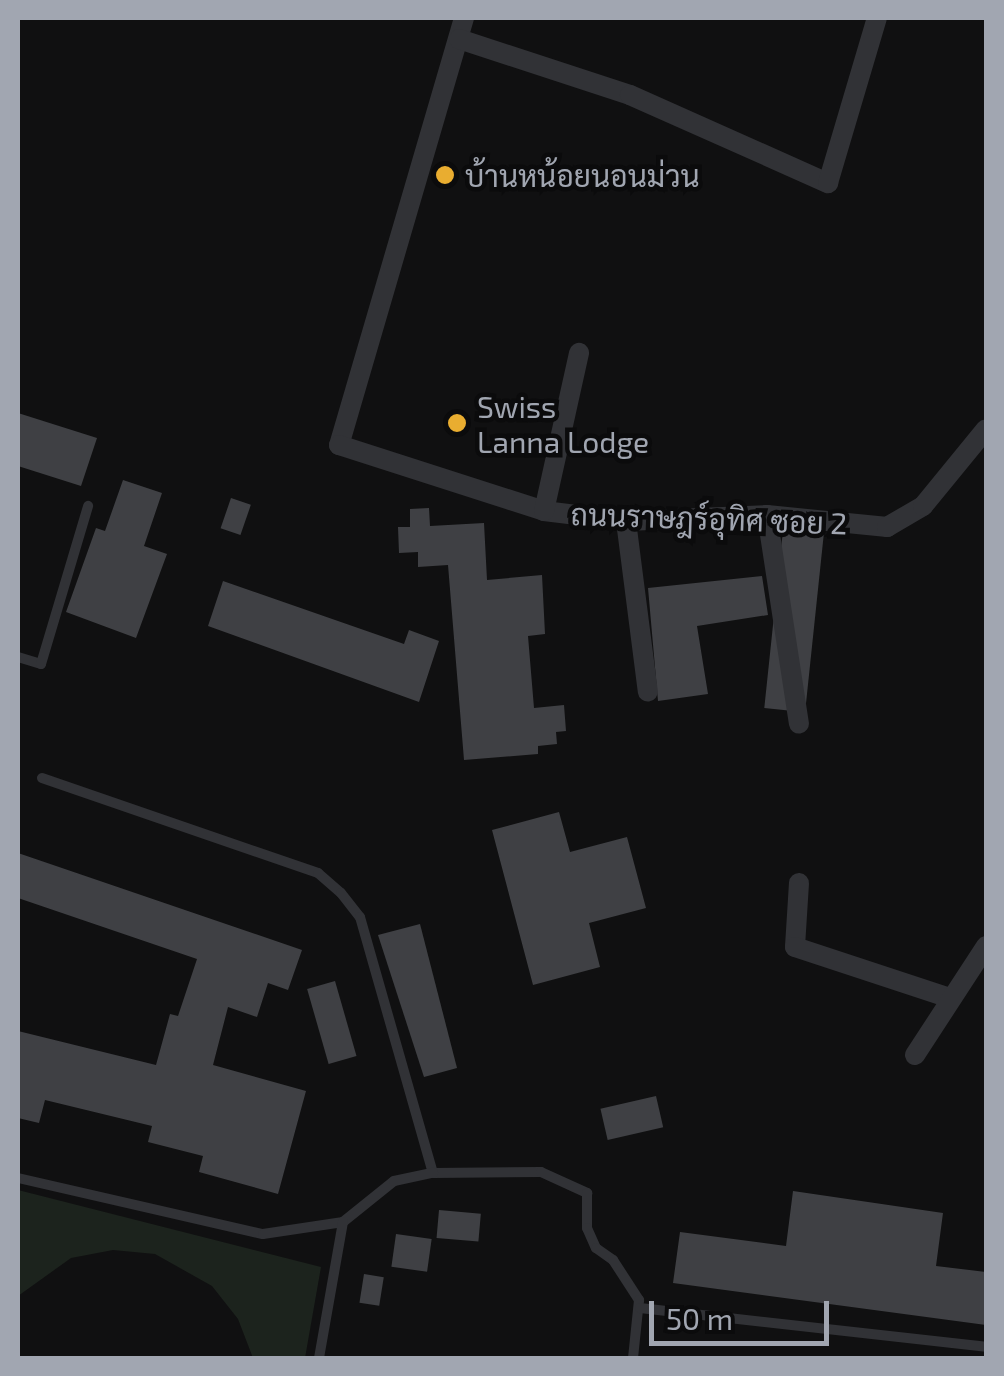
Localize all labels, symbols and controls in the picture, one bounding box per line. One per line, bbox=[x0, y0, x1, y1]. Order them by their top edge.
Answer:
place label: บ้านหน้อยนอนม่วน bbox=[465, 157, 700, 193]
marker: บ้านหน้อยนอนม่วน bbox=[434, 164, 456, 186]
place label: Swiss Lanna Lodge bbox=[477, 388, 649, 458]
marker: Swiss Lanna Lodge bbox=[446, 412, 468, 434]
street label: ถนนราษฎร์อุทิศ ซอย 2 bbox=[570, 495, 848, 541]
scale bar bbox=[654, 1281, 834, 1343]
text: 50 m bbox=[666, 1300, 733, 1336]

